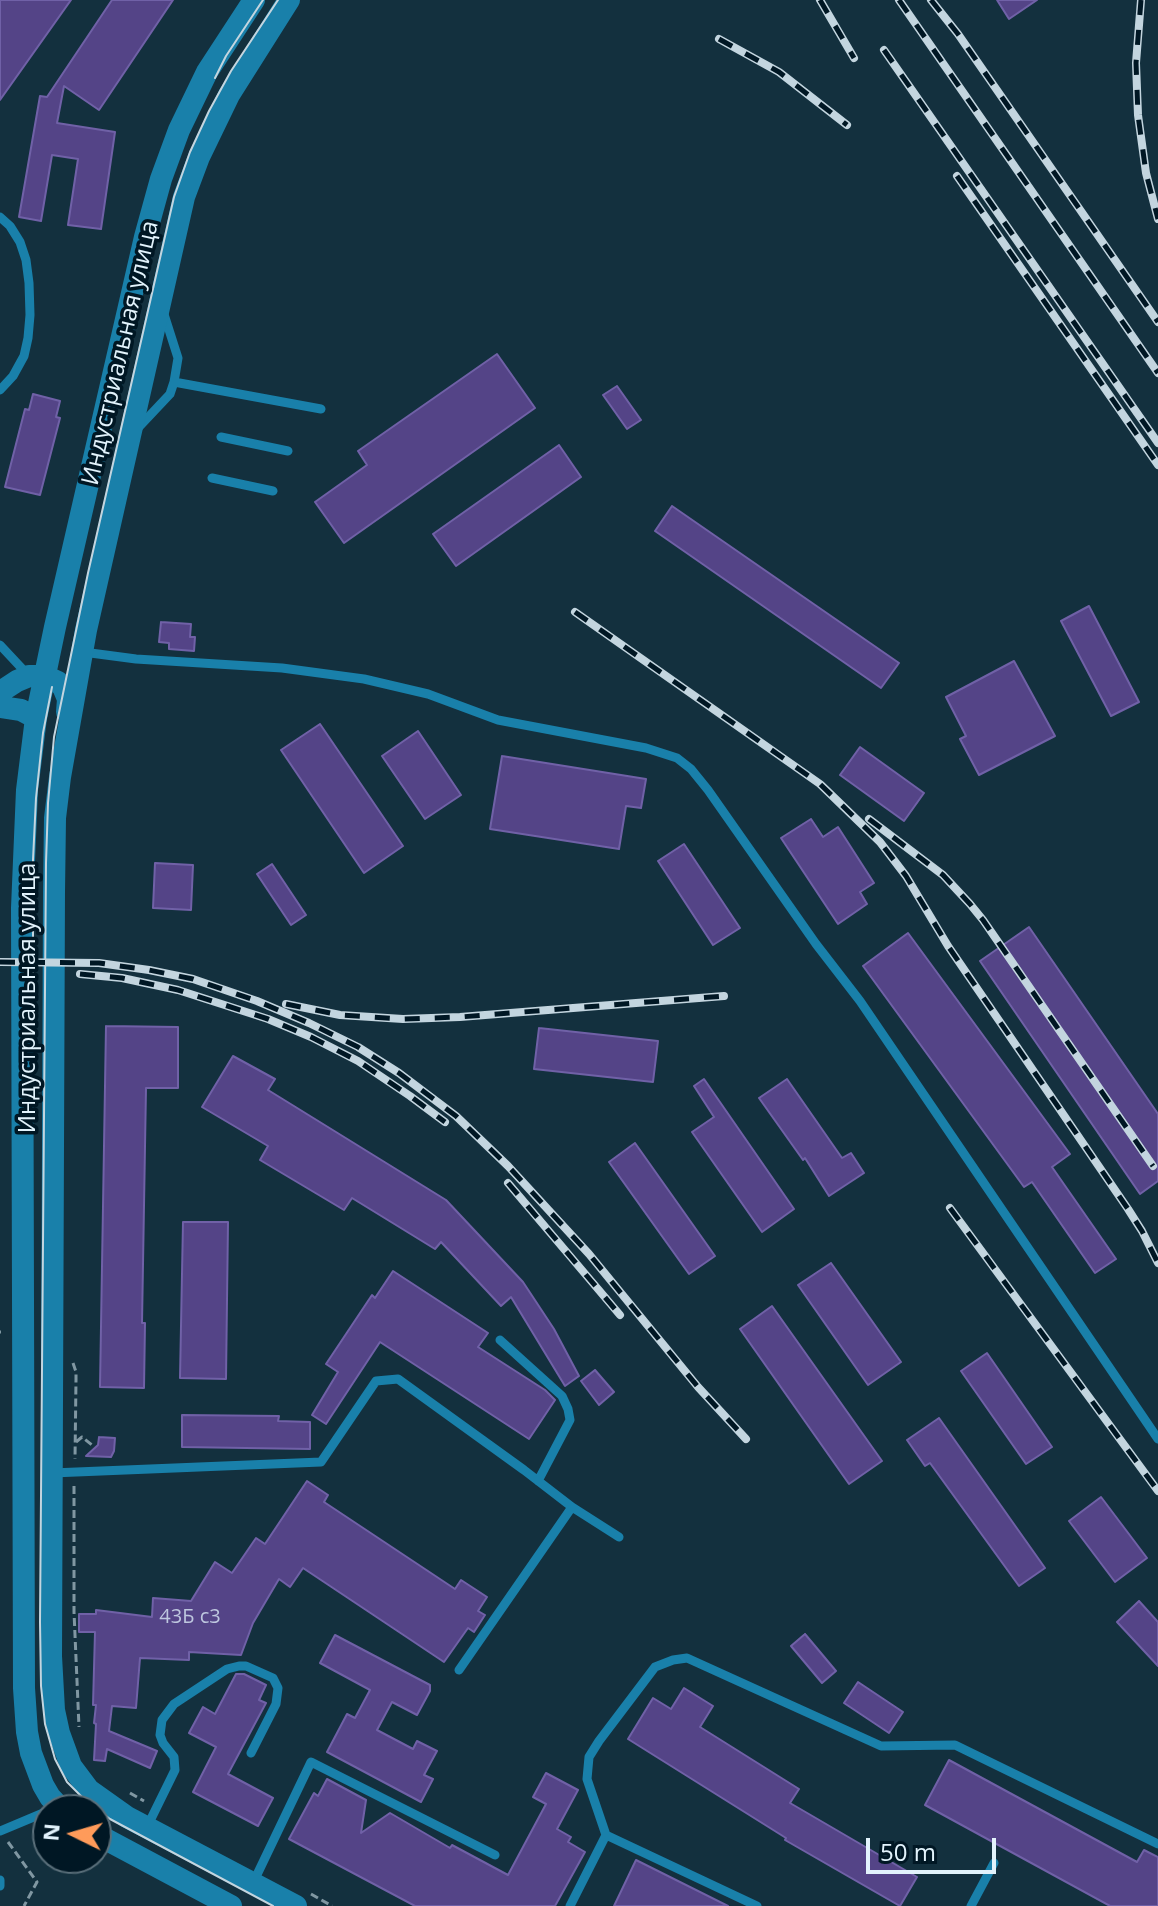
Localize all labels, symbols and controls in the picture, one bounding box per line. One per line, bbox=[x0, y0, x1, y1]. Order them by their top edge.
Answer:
street label: Индустриальная улица bbox=[77, 218, 165, 488]
street label: Индустриальная улица bbox=[14, 863, 42, 1133]
house number: 43Б с3 bbox=[159, 1605, 221, 1629]
north arrow bbox=[32, 1794, 112, 1874]
text: N bbox=[34, 1822, 66, 1842]
scale bar bbox=[870, 1822, 1000, 1872]
text: 50 m bbox=[880, 1835, 936, 1868]

